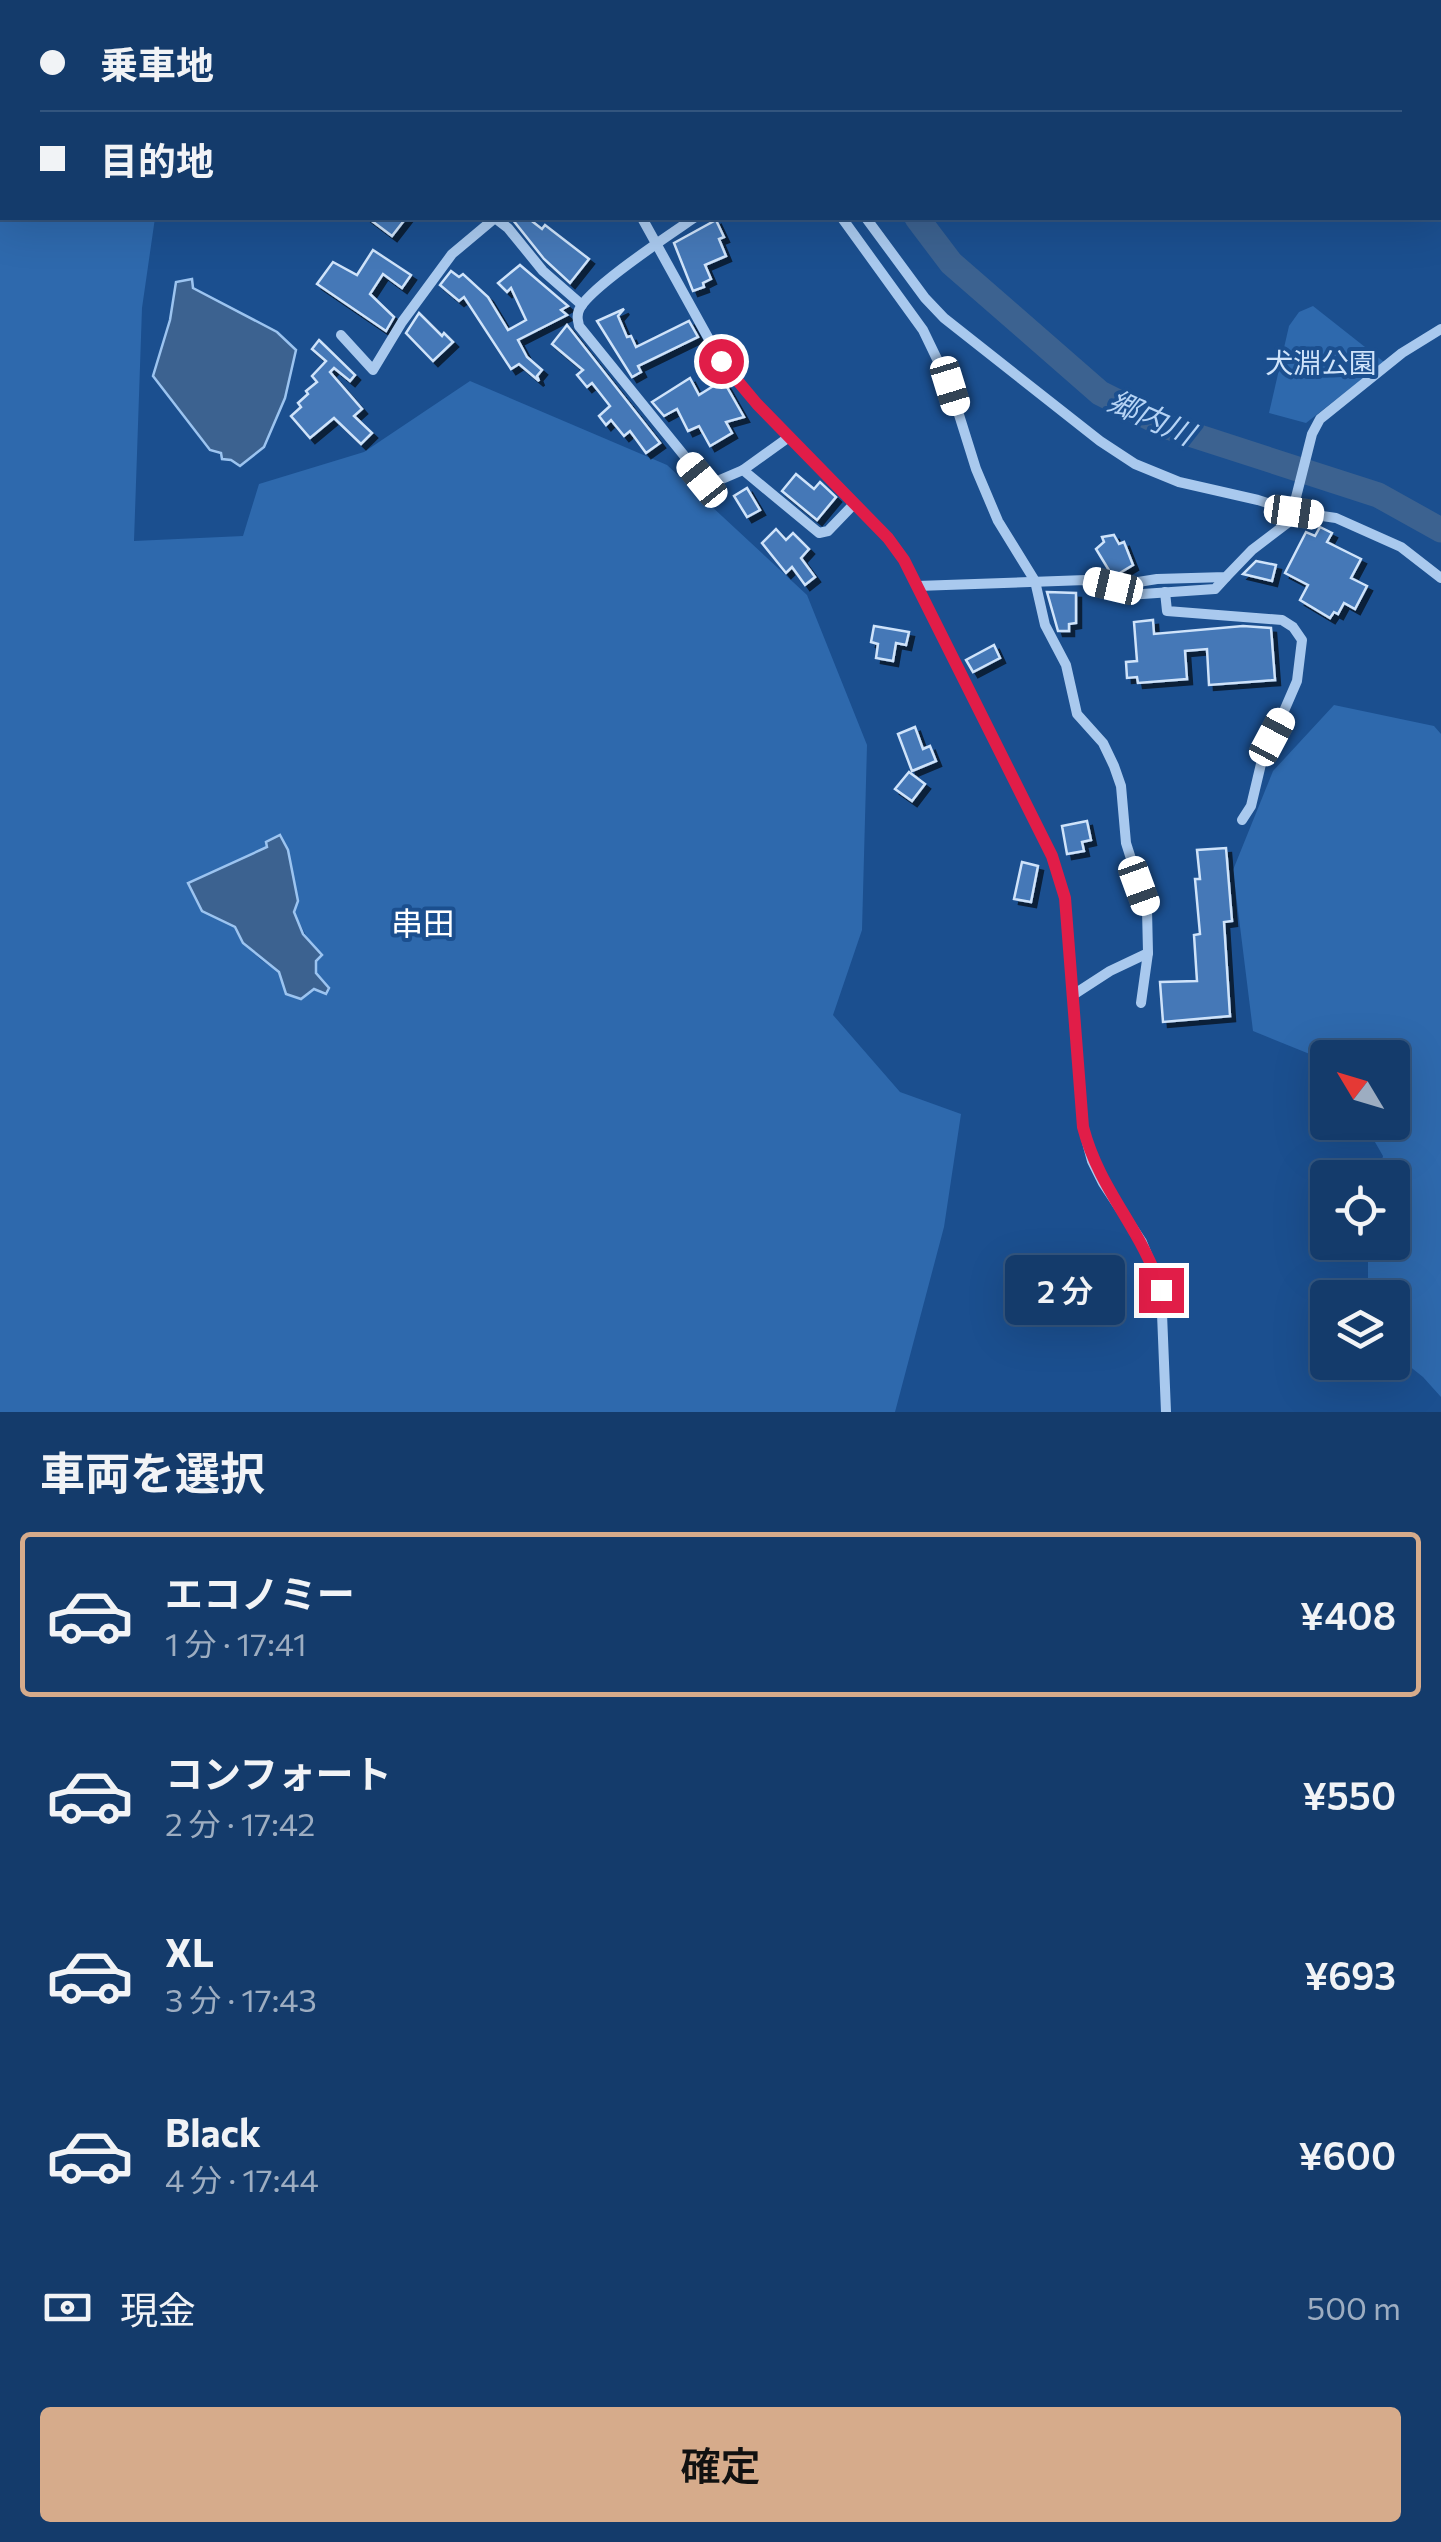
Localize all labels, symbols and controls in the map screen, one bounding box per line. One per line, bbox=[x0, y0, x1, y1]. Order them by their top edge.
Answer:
text: 乗車地 bbox=[100, 40, 214, 87]
text: 目的地 bbox=[100, 136, 214, 183]
route start bbox=[699, 339, 744, 384]
park label: 犬淵公園 bbox=[1265, 345, 1377, 379]
car bbox=[927, 353, 973, 419]
water label: 郷内川 bbox=[1103, 381, 1203, 452]
car bbox=[671, 447, 733, 513]
car bbox=[1262, 493, 1326, 531]
car bbox=[1080, 565, 1146, 607]
car bbox=[1245, 703, 1299, 771]
car bbox=[1115, 853, 1163, 919]
district label: 串田 bbox=[391, 902, 455, 942]
north arrow bbox=[1310, 1040, 1410, 1140]
map controls bbox=[1310, 1040, 1410, 1380]
button: locate bbox=[1310, 1160, 1410, 1260]
callout: 2 分 bbox=[1006, 1255, 1126, 1325]
route end bbox=[1139, 1268, 1184, 1313]
text: 2 分 bbox=[1037, 1270, 1093, 1310]
button: layers bbox=[1310, 1280, 1410, 1380]
text: 車両を選択 bbox=[40, 1444, 265, 1499]
text: エコノミー bbox=[165, 1569, 355, 1616]
icon: car bbox=[45, 1570, 135, 1660]
text: ¥408 bbox=[1300, 1591, 1396, 1638]
text: 1 分 · 17:41 bbox=[165, 1623, 307, 1663]
text: コンフォート bbox=[165, 1749, 392, 1796]
icon: car bbox=[45, 1750, 135, 1840]
text: ¥550 bbox=[1302, 1771, 1396, 1818]
text: 2 分 · 17:42 bbox=[165, 1803, 315, 1843]
text: XL bbox=[165, 1928, 214, 1975]
icon: car bbox=[45, 1930, 135, 2020]
text: ¥693 bbox=[1304, 1951, 1396, 1998]
text: 3 分 · 17:43 bbox=[165, 1979, 317, 2019]
text: Black bbox=[165, 2108, 261, 2155]
icon: car bbox=[45, 2110, 135, 2200]
text: ¥600 bbox=[1298, 2131, 1396, 2178]
text: 4 分 · 17:44 bbox=[165, 2159, 319, 2199]
icon: cash bbox=[40, 2280, 95, 2335]
text: 現金 bbox=[120, 2285, 196, 2332]
text: 500 m bbox=[1307, 2287, 1401, 2327]
button: 確定 bbox=[40, 2407, 1401, 2522]

